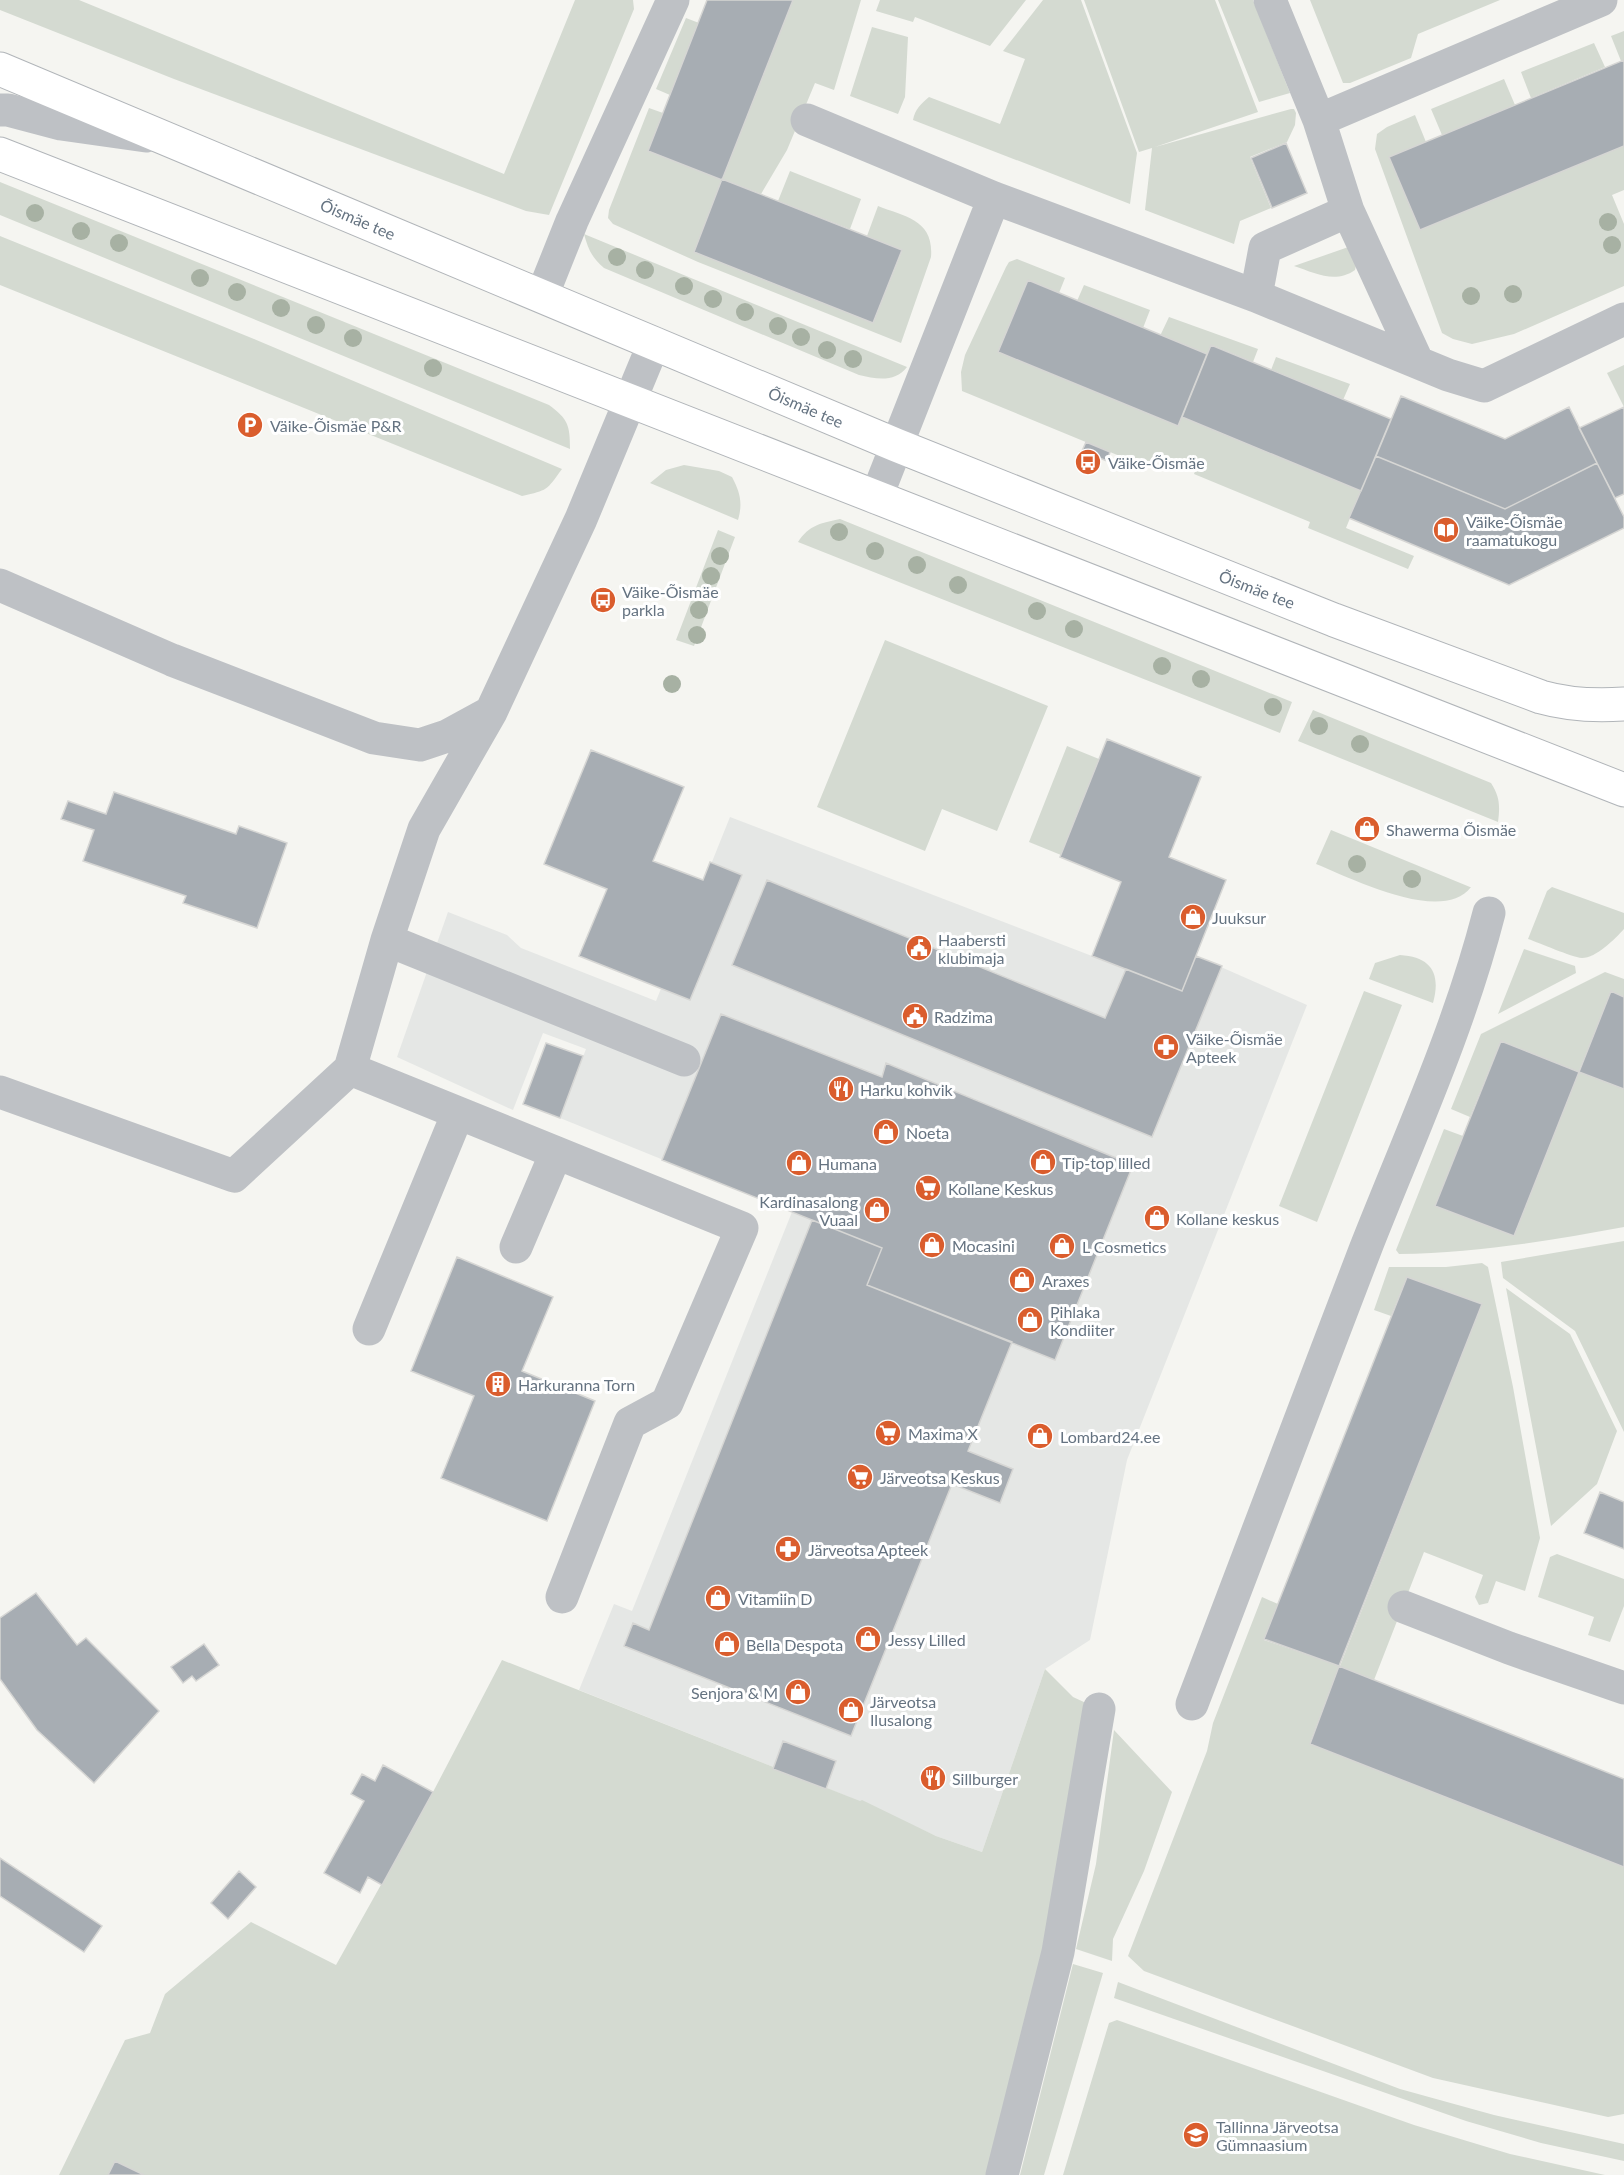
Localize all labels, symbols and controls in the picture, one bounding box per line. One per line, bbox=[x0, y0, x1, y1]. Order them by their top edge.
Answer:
street label: Õismäe tee bbox=[318, 195, 398, 243]
street label: Õismäe tee bbox=[766, 383, 846, 431]
parking icon: Väike-Õismäe P&R bbox=[235, 410, 265, 440]
place label: Väike-Õismäe P&R bbox=[270, 416, 402, 435]
bus stop icon: Väike-Õismäe bbox=[1073, 447, 1103, 477]
place label: Väike-Õismäe bbox=[1108, 453, 1205, 472]
place label: Väike-Õismäe raamatukogu bbox=[1466, 512, 1563, 549]
library icon: Väike-Õismäe raamatukogu bbox=[1431, 515, 1461, 545]
street label: Õismäe tee bbox=[1216, 566, 1298, 612]
place label: Väike-Õismäe parkla bbox=[622, 582, 719, 619]
bus stop icon: Väike-Õismäe parkla bbox=[588, 585, 618, 615]
shop icon: Shawerma Õismäe bbox=[1352, 814, 1382, 844]
place label: Shawerma Õismäe bbox=[1386, 820, 1516, 839]
shop icon: Juuksur bbox=[1178, 902, 1208, 932]
place label: Juuksur bbox=[1212, 908, 1266, 927]
place label: Haabersti klubimaja bbox=[938, 930, 1006, 967]
public building icon: Haabersti klubimaja bbox=[904, 933, 934, 963]
public building icon: Radzima bbox=[900, 1001, 930, 1031]
place label: Radzima bbox=[934, 1007, 993, 1026]
place label: Väike-Õismäe Apteek bbox=[1186, 1029, 1283, 1066]
pharmacy icon: Väike-Õismäe Apteek bbox=[1151, 1032, 1181, 1062]
restaurant icon: Harku kohvik bbox=[826, 1074, 856, 1104]
place label: Harku kohvik bbox=[860, 1080, 953, 1099]
shop icon: Noeta bbox=[871, 1117, 901, 1147]
place label: Noeta bbox=[906, 1123, 949, 1142]
shop icon: Tip-top lilled bbox=[1028, 1147, 1058, 1177]
shop icon: Humana bbox=[784, 1148, 814, 1178]
place label: Tip-top lilled bbox=[1062, 1153, 1151, 1172]
place label: Humana bbox=[818, 1154, 877, 1173]
supermarket icon: Kollane Keskus bbox=[913, 1173, 943, 1203]
place label: Kollane Keskus bbox=[948, 1179, 1053, 1198]
place label: Kardinasalong Vuaal bbox=[759, 1192, 858, 1229]
shop icon: Kardinasalong Vuaal bbox=[862, 1195, 892, 1225]
shop icon: Kollane keskus bbox=[1142, 1203, 1172, 1233]
place label: Kollane keskus bbox=[1176, 1209, 1279, 1228]
shop icon: Mocasini bbox=[917, 1230, 947, 1260]
shop icon: L Cosmetics bbox=[1047, 1231, 1077, 1261]
place label: Mocasini bbox=[952, 1236, 1015, 1255]
place label: L Cosmetics bbox=[1082, 1237, 1166, 1256]
shop icon: Araxes bbox=[1007, 1265, 1037, 1295]
place label: Araxes bbox=[1042, 1271, 1090, 1290]
place label: Pihlaka Kondiiter bbox=[1050, 1302, 1115, 1339]
shop icon: Pihlaka Kondiiter bbox=[1015, 1305, 1045, 1335]
building icon: Harkuranna Torn bbox=[483, 1369, 513, 1399]
place label: Harkuranna Torn bbox=[518, 1375, 635, 1394]
supermarket icon: Maxima X bbox=[873, 1418, 903, 1448]
shop icon: Lombard24.ee bbox=[1025, 1421, 1055, 1451]
place label: Maxima X bbox=[908, 1424, 979, 1443]
place label: Lombard24.ee bbox=[1060, 1427, 1160, 1446]
supermarket icon: Järveotsa Keskus bbox=[845, 1462, 875, 1492]
place label: Järveotsa Keskus bbox=[880, 1468, 1000, 1487]
pharmacy icon: Järveotsa Apteek bbox=[773, 1534, 803, 1564]
place label: Järveotsa Apteek bbox=[808, 1540, 929, 1559]
shop icon: Vitamiin D bbox=[703, 1583, 733, 1613]
place label: Vitamiin D bbox=[738, 1589, 812, 1608]
shop icon: Jessy Lilled bbox=[853, 1624, 883, 1654]
shop icon: Bella Despota bbox=[712, 1629, 742, 1659]
place label: Jessy Lilled bbox=[888, 1630, 966, 1649]
place label: Bella Despota bbox=[746, 1635, 843, 1654]
shop icon: Senjora & M bbox=[783, 1677, 813, 1707]
place label: Senjora & M bbox=[691, 1683, 778, 1702]
place label: Järveotsa Ilusalong bbox=[870, 1692, 936, 1729]
shop icon: Järveotsa Ilusalong bbox=[836, 1695, 866, 1725]
restaurant icon: Sillburger bbox=[918, 1763, 948, 1793]
place label: Sillburger bbox=[952, 1769, 1018, 1788]
place label: Tallinna Järveotsa Gümnaasium bbox=[1216, 2117, 1339, 2154]
school or university icon: Tallinna Järveotsa Gümnaasium bbox=[1181, 2120, 1211, 2150]

